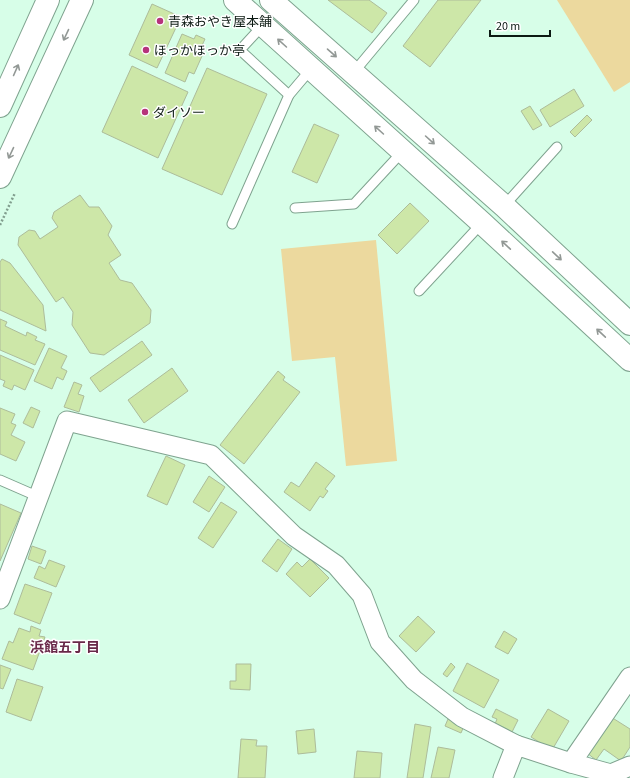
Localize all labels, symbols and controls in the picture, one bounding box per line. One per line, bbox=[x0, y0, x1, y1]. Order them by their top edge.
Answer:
scale bar bbox=[490, 12, 550, 38]
place label: 青森おやき屋本舗 bbox=[168, 13, 272, 31]
marker: 青森おやき屋本舗 bbox=[155, 16, 165, 26]
text: 20 m bbox=[496, 18, 520, 35]
one-way arrow bbox=[62, 29, 69, 41]
one-way arrow bbox=[277, 38, 287, 47]
place label: ほっかほっか亭 bbox=[154, 42, 245, 60]
marker: ほっかほっか亭 bbox=[141, 45, 151, 55]
one-way arrow bbox=[327, 49, 338, 58]
one-way arrow bbox=[13, 65, 20, 77]
place label: ダイソー bbox=[153, 104, 205, 122]
marker: ダイソー bbox=[140, 107, 150, 117]
one-way arrow bbox=[373, 125, 384, 134]
one-way arrow bbox=[424, 135, 435, 144]
one-way arrow bbox=[7, 147, 14, 159]
one-way arrow bbox=[501, 240, 511, 250]
one-way arrow bbox=[551, 251, 562, 260]
one-way arrow bbox=[596, 329, 607, 338]
district label: 浜館五丁目 bbox=[30, 638, 100, 658]

